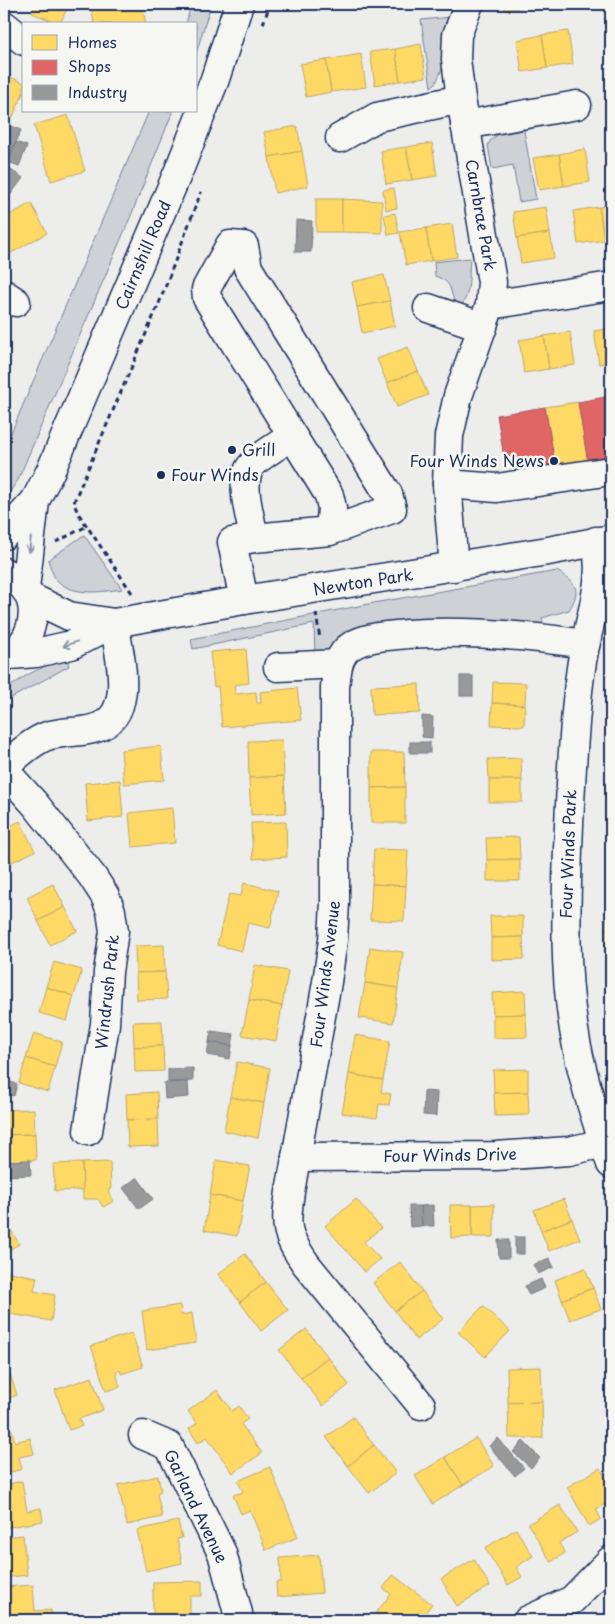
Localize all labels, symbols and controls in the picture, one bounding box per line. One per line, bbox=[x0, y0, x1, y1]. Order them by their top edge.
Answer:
legend bbox=[22, 22, 198, 112]
text: Homes bbox=[68, 30, 117, 53]
text: Shops bbox=[68, 54, 111, 77]
text: Industry bbox=[68, 80, 127, 103]
street label: Carnbrae Park bbox=[460, 157, 504, 273]
street label: Cairnshill Road bbox=[108, 196, 176, 313]
place label: Grill bbox=[242, 437, 275, 461]
marker: Grill bbox=[226, 444, 238, 456]
place label: Four Winds News bbox=[409, 448, 544, 472]
marker: Four Winds News bbox=[548, 455, 560, 467]
place label: Four Winds bbox=[171, 462, 258, 486]
marker: Four Winds bbox=[155, 469, 167, 481]
one-way arrow bbox=[25, 537, 35, 553]
street label: Newton Park bbox=[311, 561, 415, 601]
one-way arrow bbox=[63, 640, 78, 649]
street label: Four Winds Park bbox=[553, 789, 581, 919]
street label: Four Winds Avenue bbox=[303, 899, 345, 1049]
street label: Windrush Park bbox=[88, 933, 124, 1050]
street label: Four Winds Drive bbox=[383, 1141, 517, 1167]
street label: Garland Avenue bbox=[159, 1445, 235, 1567]

